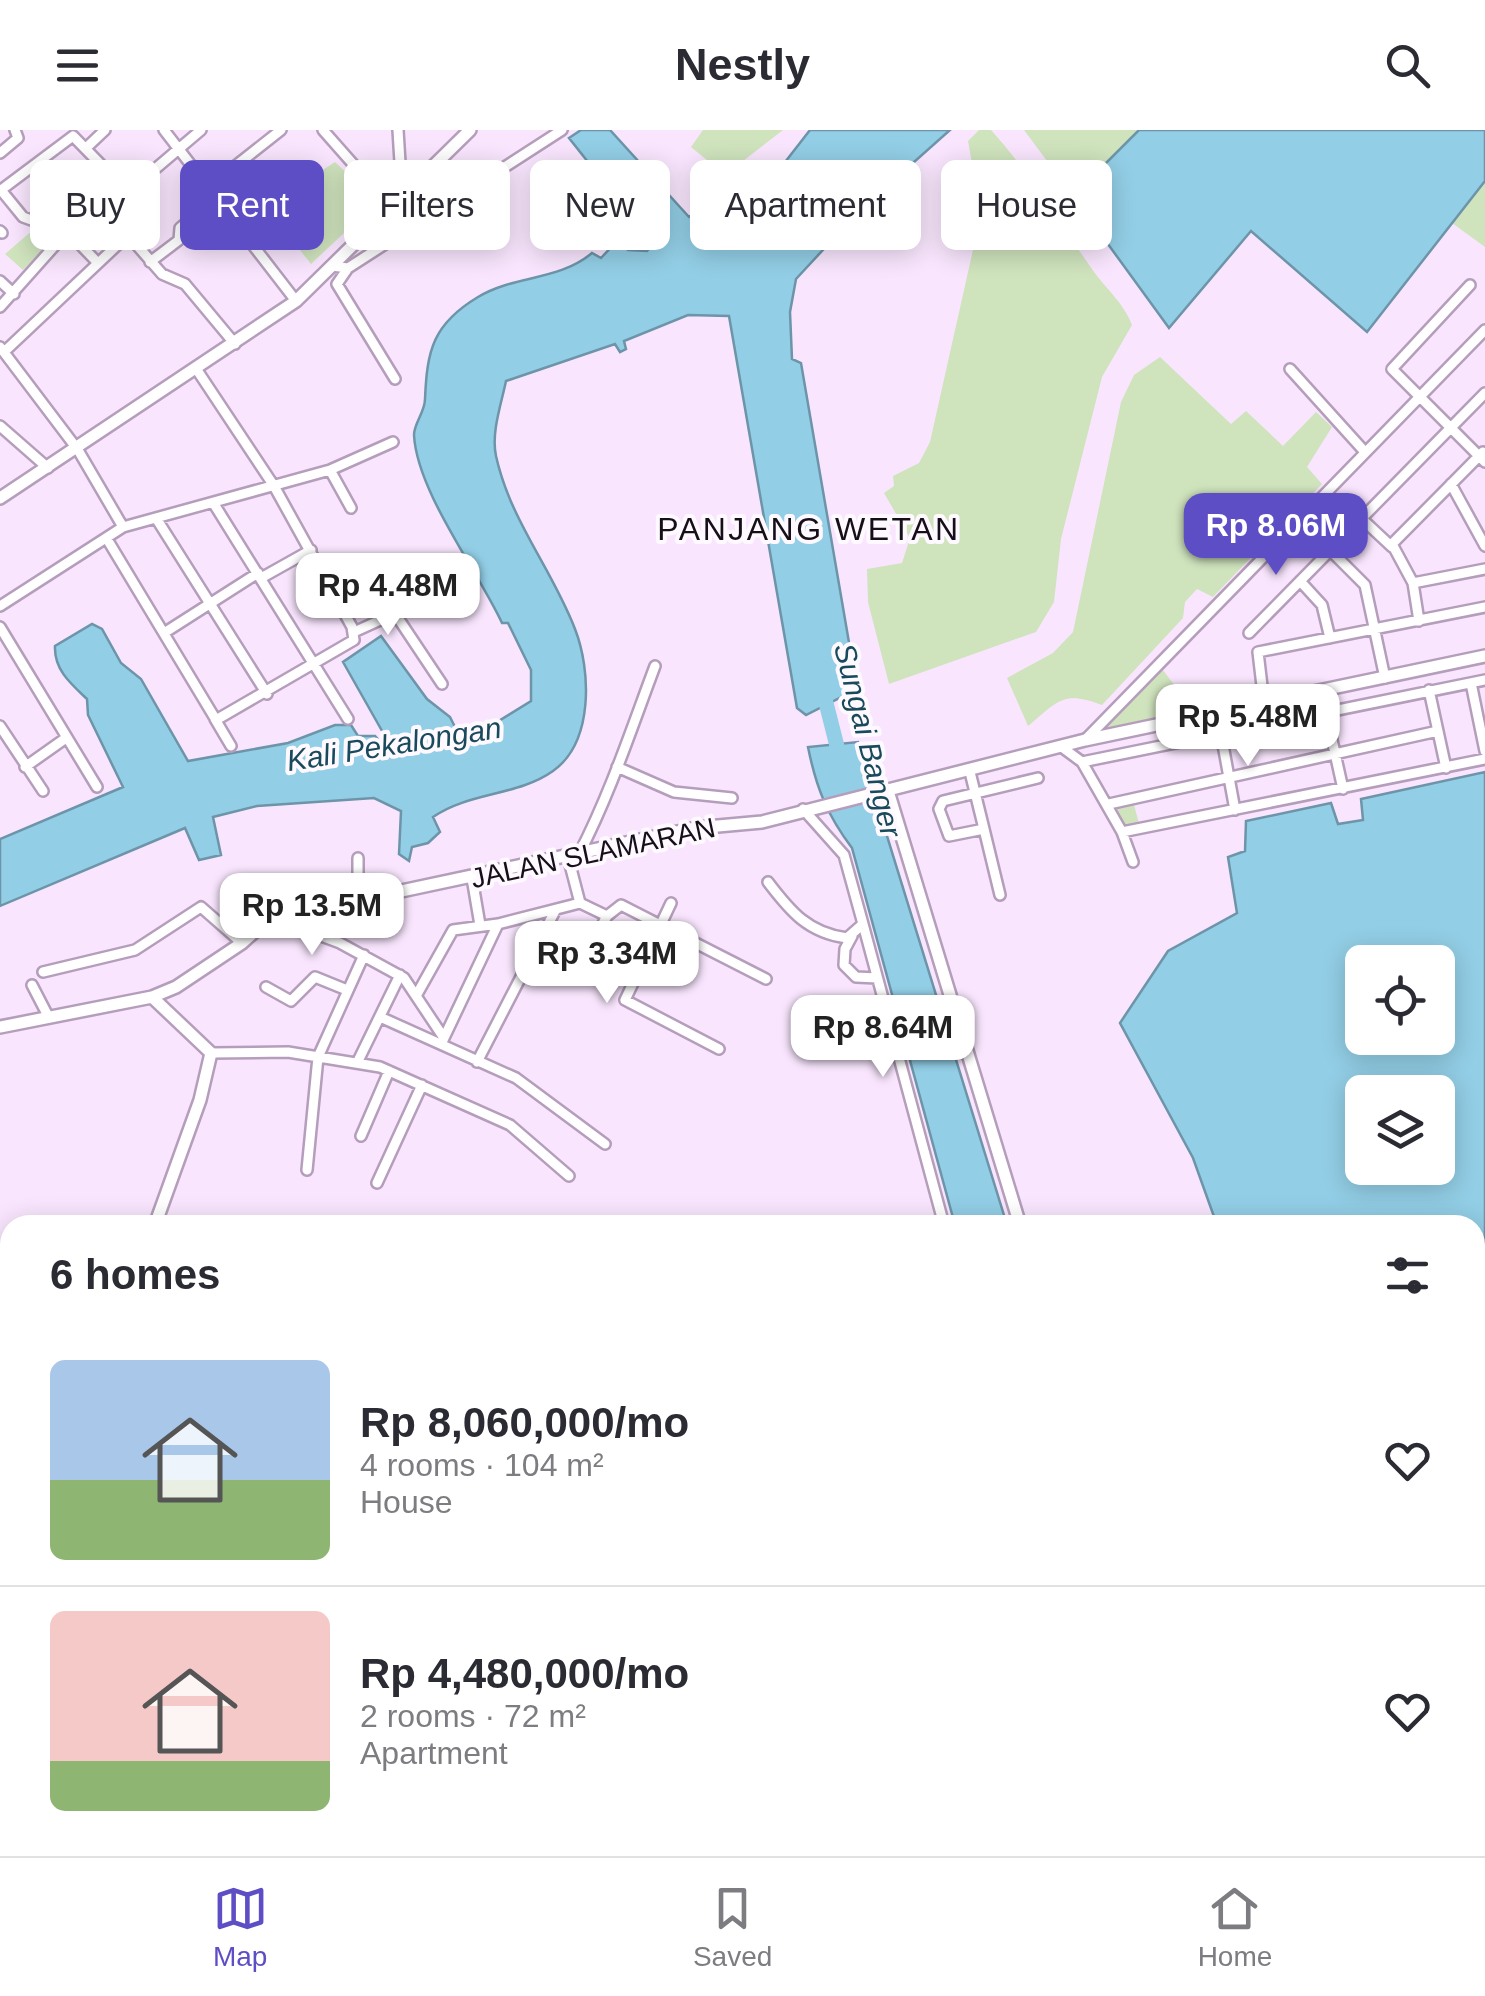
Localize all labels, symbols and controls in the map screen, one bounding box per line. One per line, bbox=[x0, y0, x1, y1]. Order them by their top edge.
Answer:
icon: menu bbox=[50, 38, 105, 93]
icon: search bbox=[1380, 38, 1435, 93]
text: Nestly bbox=[675, 39, 810, 90]
chip: Buy bbox=[30, 160, 160, 250]
chip: Rent bbox=[180, 160, 324, 250]
chip: Filters bbox=[344, 160, 510, 250]
chip: New bbox=[530, 160, 670, 250]
chip: Apartment bbox=[690, 160, 921, 250]
chip: House bbox=[941, 160, 1112, 250]
pin: Rp 8.06M bbox=[1173, 493, 1379, 578]
text: Rp 8.06M bbox=[1206, 507, 1346, 543]
district label: PANJANG WETAN bbox=[657, 511, 961, 547]
pin: Rp 4.48M bbox=[285, 553, 491, 638]
text: Rp 4.48M bbox=[318, 567, 458, 603]
water label: Sungai Banger bbox=[828, 640, 908, 841]
pin: Rp 5.48M bbox=[1145, 684, 1351, 769]
text: Rp 5.48M bbox=[1178, 698, 1318, 734]
water label: Kali Pekalongan bbox=[284, 711, 504, 777]
street label: JALAN SLAMARAN bbox=[468, 812, 718, 894]
pin: Rp 13.5M bbox=[209, 873, 415, 958]
text: Rp 13.5M bbox=[242, 887, 382, 923]
pin: Rp 3.34M bbox=[504, 921, 710, 1006]
text: Rp 3.34M bbox=[537, 935, 677, 971]
map controls bbox=[1345, 945, 1455, 1185]
button: locate bbox=[1345, 945, 1455, 1055]
pin: Rp 8.64M bbox=[780, 995, 986, 1080]
text: Rp 8.64M bbox=[813, 1009, 953, 1045]
button: layers bbox=[1345, 1075, 1455, 1185]
icon: filters bbox=[1380, 1248, 1435, 1303]
text: 6 homes bbox=[50, 1251, 220, 1298]
text: Rp 8,060,000/mo bbox=[360, 1399, 689, 1446]
icon: home bbox=[130, 1400, 250, 1520]
icon: heart bbox=[1380, 1433, 1435, 1488]
text: 4 rooms · 104 m² bbox=[360, 1447, 604, 1483]
text: House bbox=[360, 1484, 453, 1520]
text: Rp 4,480,000/mo bbox=[360, 1650, 689, 1697]
icon: home bbox=[130, 1651, 250, 1771]
icon: heart bbox=[1380, 1684, 1435, 1739]
text: 2 rooms · 72 m² bbox=[360, 1698, 586, 1734]
text: Apartment bbox=[360, 1735, 508, 1771]
tab: Map bbox=[213, 1881, 268, 1973]
tab: Saved bbox=[693, 1881, 772, 1973]
tab: Home bbox=[1198, 1881, 1272, 1973]

